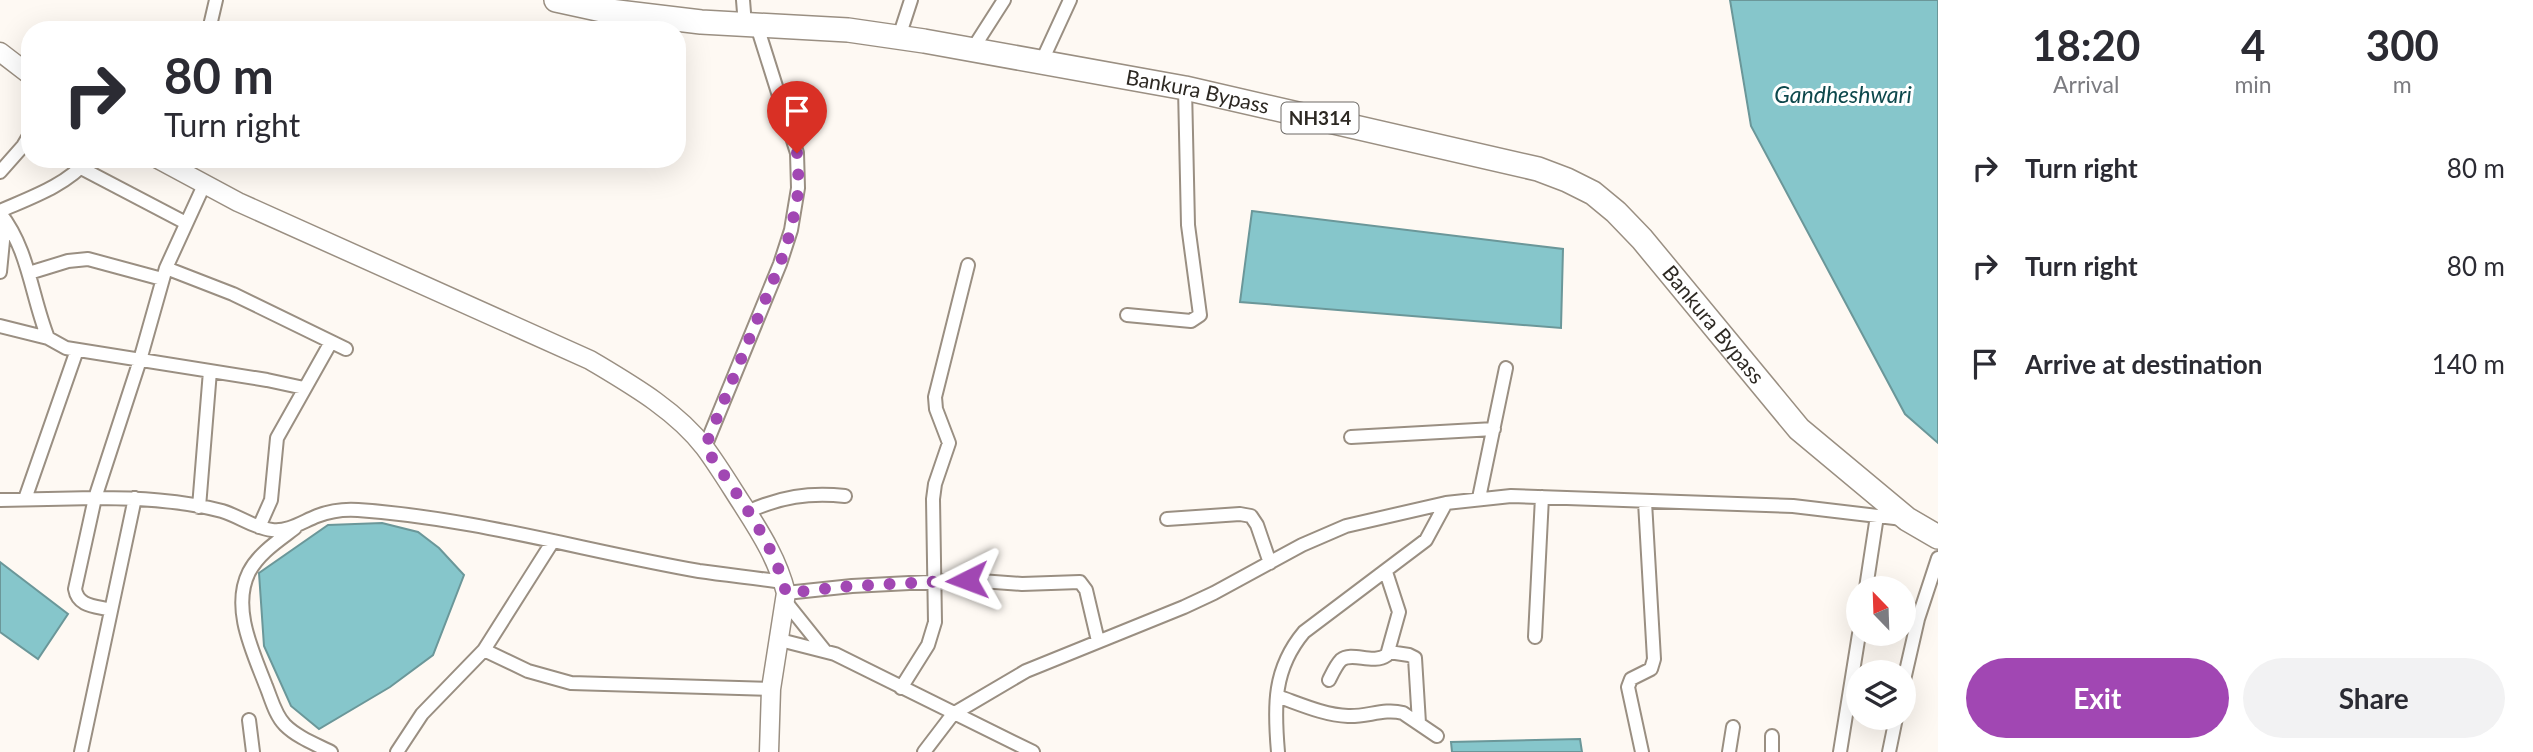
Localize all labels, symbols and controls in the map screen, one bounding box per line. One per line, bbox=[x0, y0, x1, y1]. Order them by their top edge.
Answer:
text: 18:20 bbox=[2032, 20, 2140, 70]
text: 4 bbox=[2241, 20, 2265, 70]
text: 300 bbox=[2366, 20, 2439, 70]
text: 80 m bbox=[164, 46, 274, 104]
icon: right bbox=[49, 49, 140, 140]
street label: Bankura Bypass bbox=[1124, 64, 1272, 118]
text: Arrival bbox=[2053, 70, 2119, 98]
text: min bbox=[2234, 70, 2272, 98]
text: m bbox=[2393, 70, 2412, 98]
water label: Gandheshwari bbox=[1774, 80, 1912, 108]
pin bbox=[767, 81, 827, 153]
icon: arrive bbox=[778, 92, 816, 130]
road number: NH314 bbox=[1282, 102, 1358, 134]
text: Turn right bbox=[164, 105, 300, 144]
icon: right bbox=[1966, 149, 2004, 187]
text: Turn right bbox=[2025, 152, 2138, 184]
text: 80 m bbox=[2447, 152, 2505, 184]
icon: right bbox=[1966, 247, 2004, 285]
text: Turn right bbox=[2025, 250, 2138, 282]
text: 80 m bbox=[2447, 250, 2505, 282]
street label: Bankura Bypass bbox=[1658, 260, 1770, 388]
icon: arrive bbox=[1966, 345, 2004, 383]
text: Arrive at destination bbox=[2025, 348, 2262, 380]
text: 140 m bbox=[2432, 348, 2505, 380]
position arrow bbox=[930, 543, 1004, 617]
north arrow bbox=[1846, 576, 1916, 646]
map controls bbox=[1846, 576, 1916, 730]
button: Exit bbox=[1966, 658, 2229, 738]
button: Share bbox=[2243, 658, 2505, 738]
button: layers bbox=[1846, 660, 1916, 730]

